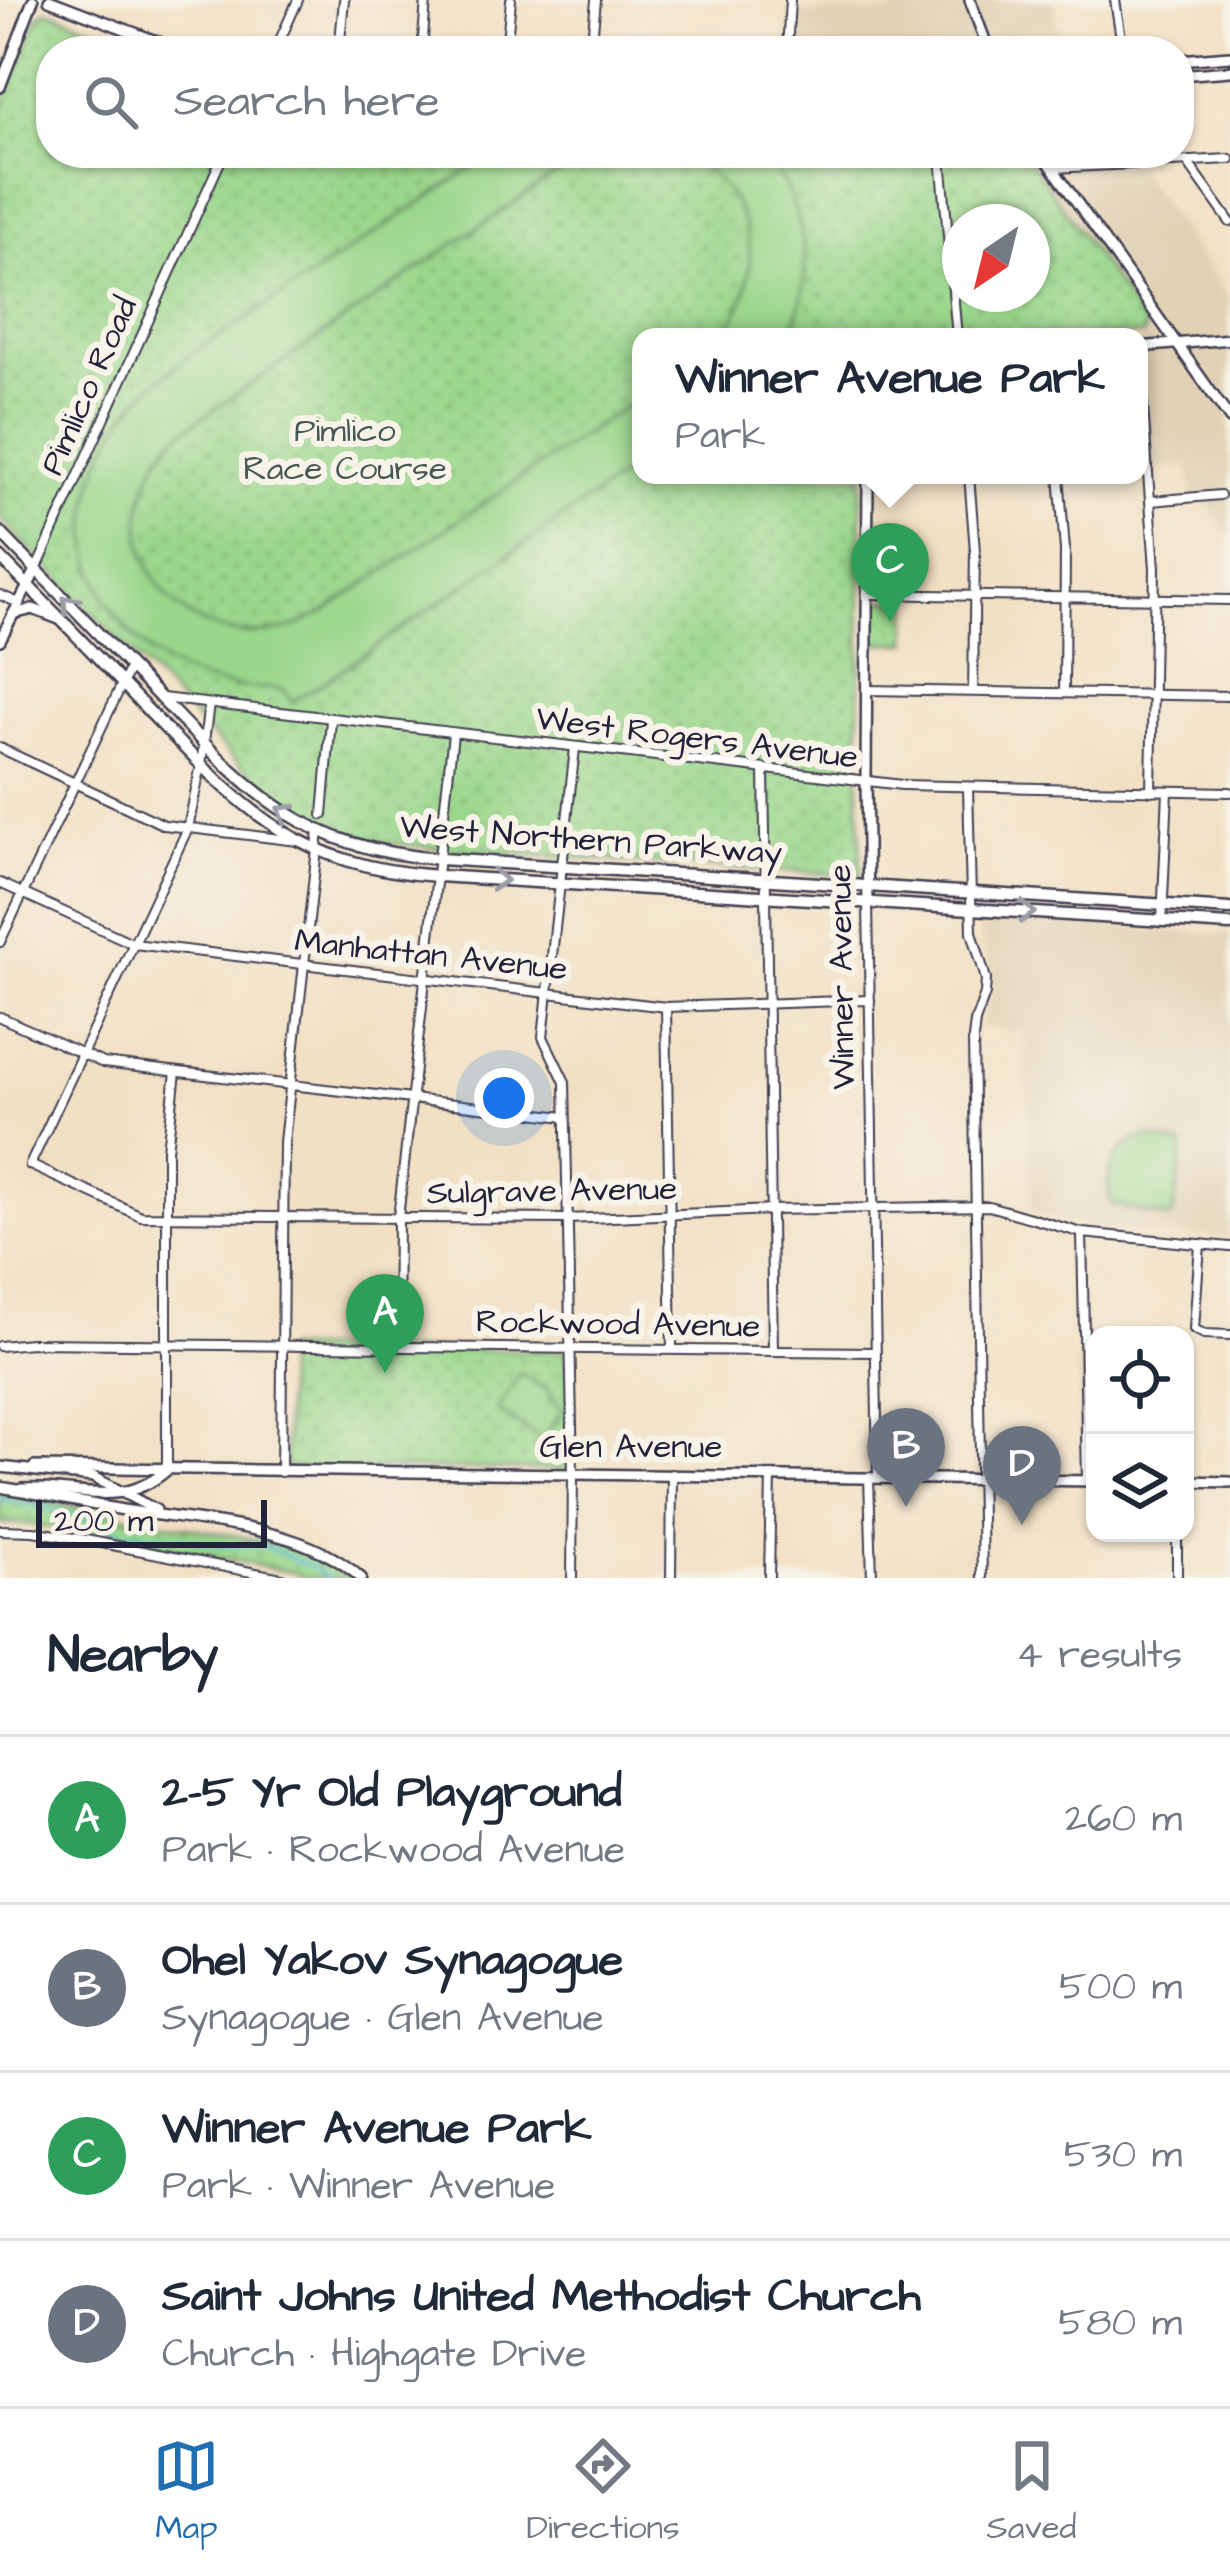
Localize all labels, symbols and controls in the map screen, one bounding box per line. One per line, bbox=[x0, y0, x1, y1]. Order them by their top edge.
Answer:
search box bbox=[36, 36, 1194, 168]
icon: search bbox=[78, 69, 144, 135]
text: Search here bbox=[174, 71, 440, 133]
north arrow bbox=[942, 204, 1050, 312]
street label: Pimlico Road bbox=[29, 290, 149, 482]
popup bbox=[632, 328, 1148, 484]
text: Winner Avenue Park bbox=[675, 348, 1105, 410]
park label: Pimlico Race Course bbox=[243, 408, 447, 492]
text: Park bbox=[675, 410, 765, 464]
pin: C bbox=[851, 523, 929, 622]
one-way arrow bbox=[61, 595, 83, 617]
street label: West Rogers Avenue bbox=[533, 695, 861, 783]
one-way arrow bbox=[276, 804, 298, 827]
street label: West Northern Parkway bbox=[398, 804, 784, 877]
street label: Winner Avenue bbox=[817, 864, 867, 1090]
one-way arrow bbox=[490, 867, 509, 893]
one-way arrow bbox=[1018, 899, 1037, 925]
street label: Manhattan Avenue bbox=[292, 918, 570, 992]
your location bbox=[474, 1068, 534, 1128]
street label: Sulgrave Avenue bbox=[426, 1166, 678, 1218]
pin: A bbox=[346, 1274, 424, 1373]
street label: Rockwood Avenue bbox=[475, 1299, 761, 1349]
map controls bbox=[1086, 1326, 1194, 1542]
button: locate bbox=[1086, 1326, 1194, 1434]
pin: B bbox=[867, 1408, 945, 1507]
street label: Glen Avenue bbox=[540, 1424, 722, 1470]
pin: D bbox=[983, 1426, 1061, 1525]
button: layers bbox=[1086, 1434, 1194, 1542]
scale bar bbox=[36, 1494, 267, 1547]
text: 200 m bbox=[54, 1498, 153, 1544]
text: Nearby bbox=[48, 1621, 218, 1692]
text: 4 results bbox=[1016, 1629, 1182, 1683]
text: 2-5 Yr Old Playground bbox=[162, 1762, 622, 1824]
text: A bbox=[75, 1793, 99, 1847]
text: 260 m bbox=[1065, 1793, 1182, 1847]
text: Park · Rockwood Avenue bbox=[162, 1824, 625, 1878]
text: Ohel Yakov Synagogue bbox=[162, 1930, 623, 1992]
text: B bbox=[73, 1961, 101, 2015]
text: 500 m bbox=[1059, 1961, 1182, 2015]
text: Synagogue · Glen Avenue bbox=[162, 1992, 604, 2046]
text: Winner Avenue Park bbox=[162, 2098, 592, 2160]
text: C bbox=[73, 2129, 101, 2183]
text: 530 m bbox=[1064, 2129, 1182, 2183]
text: Park · Winner Avenue bbox=[162, 2160, 555, 2214]
text: Saint Johns United Methodist Church bbox=[162, 2266, 921, 2328]
text: D bbox=[74, 2297, 100, 2351]
text: 580 m bbox=[1059, 2297, 1182, 2351]
text: Church · Highgate Drive bbox=[162, 2328, 586, 2382]
tab: Map bbox=[153, 2433, 219, 2551]
tab: Directions bbox=[526, 2433, 680, 2551]
tab: Saved bbox=[987, 2433, 1077, 2551]

